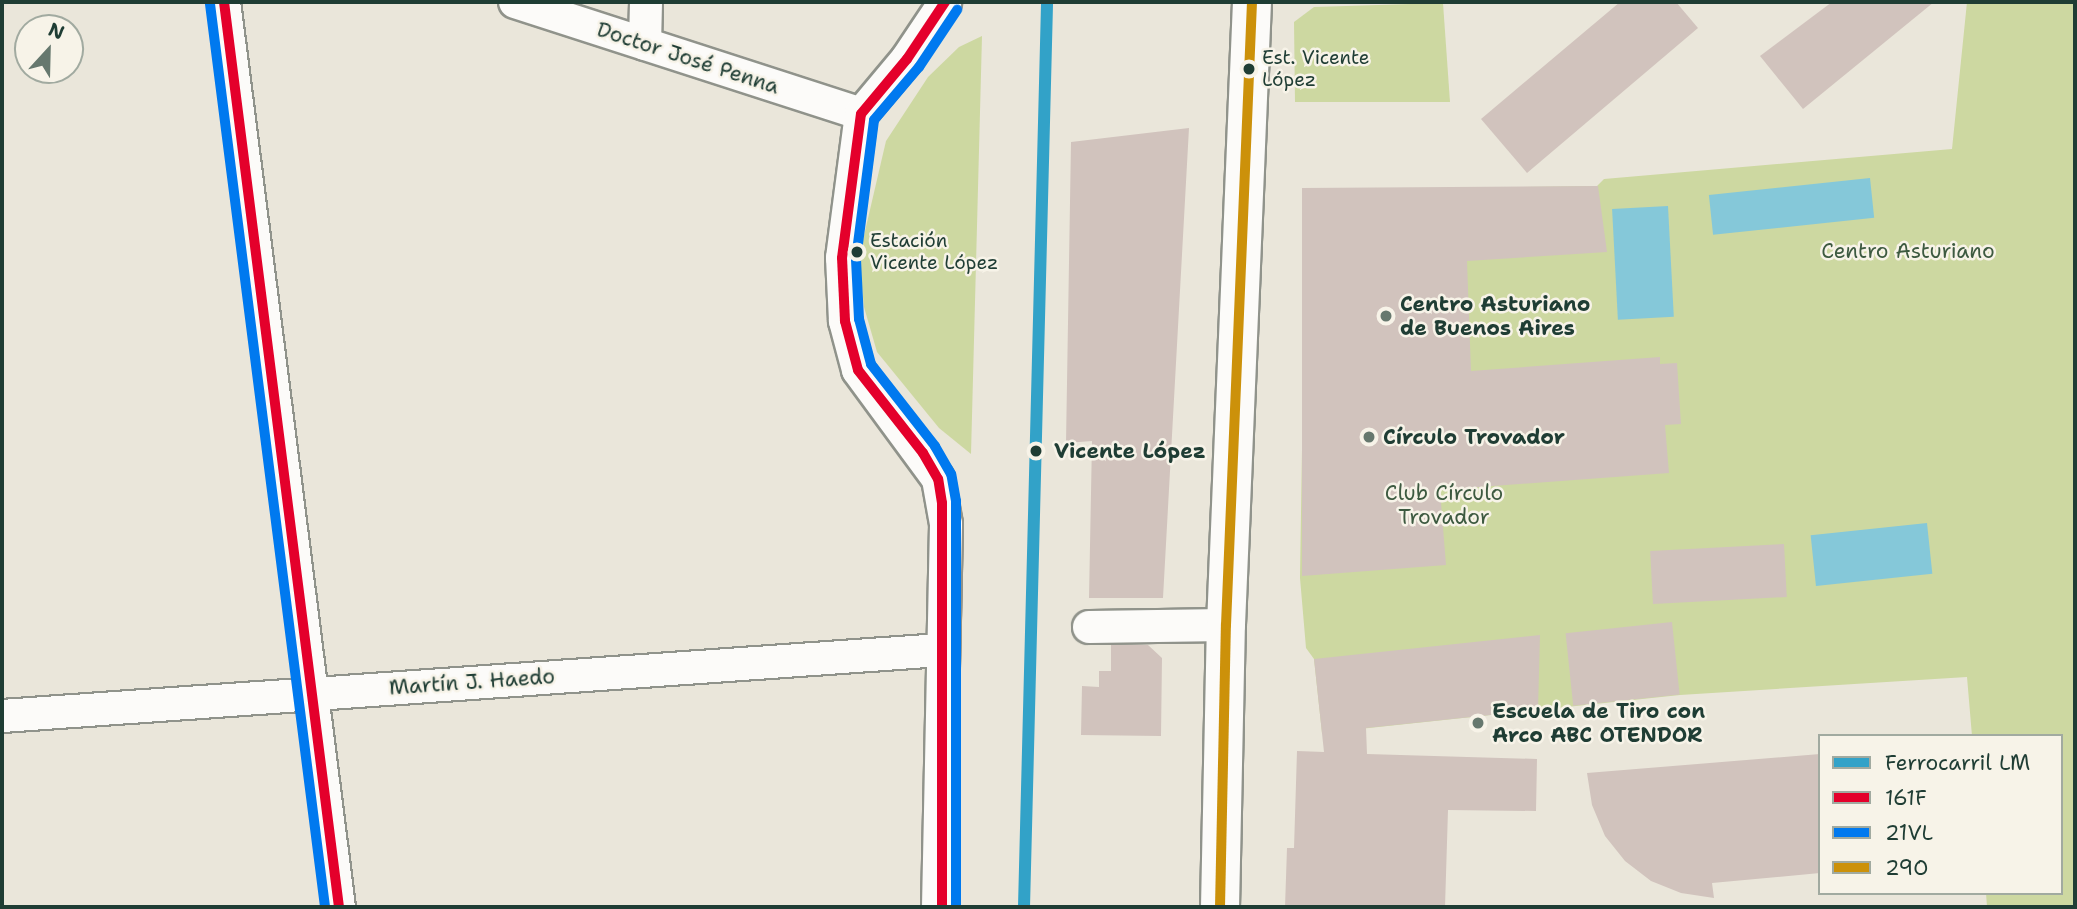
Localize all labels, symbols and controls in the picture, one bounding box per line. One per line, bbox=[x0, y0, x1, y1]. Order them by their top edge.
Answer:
north arrow bbox=[14, 14, 84, 84]
text: N bbox=[45, 17, 68, 45]
street label: Doctor José Penna bbox=[594, 17, 782, 99]
place label: Est. Vicente López bbox=[1262, 47, 1370, 91]
marker: Est. Vicente López bbox=[1242, 62, 1256, 76]
place label: Estación Vicente López bbox=[870, 230, 998, 274]
park label: Centro Asturiano bbox=[1821, 238, 1995, 264]
marker: Estación Vicente López bbox=[850, 245, 864, 259]
place label: Centro Asturiano de Buenos Aires bbox=[1400, 291, 1590, 341]
marker: Centro Asturiano de Buenos Aires bbox=[1378, 308, 1394, 324]
place label: Círculo Trovador bbox=[1383, 424, 1565, 450]
marker: Círculo Trovador bbox=[1361, 429, 1377, 445]
place label: Vicente López bbox=[1054, 438, 1206, 464]
marker: Vicente López bbox=[1024, 439, 1048, 463]
park label: Club Círculo Trovador bbox=[1385, 480, 1503, 530]
street label: Martín J. Haedo bbox=[388, 664, 556, 700]
place label: Escuela de Tiro con Arco ABC OTENDOR bbox=[1492, 698, 1705, 748]
marker: Escuela de Tiro con Arco ABC OTENDOR bbox=[1470, 715, 1486, 731]
legend bbox=[1818, 734, 2063, 895]
text: Ferrocarril LM bbox=[1885, 749, 2030, 777]
text: 161F bbox=[1885, 784, 1927, 812]
text: 21VL bbox=[1885, 819, 1933, 847]
text: 29O bbox=[1885, 854, 1928, 882]

